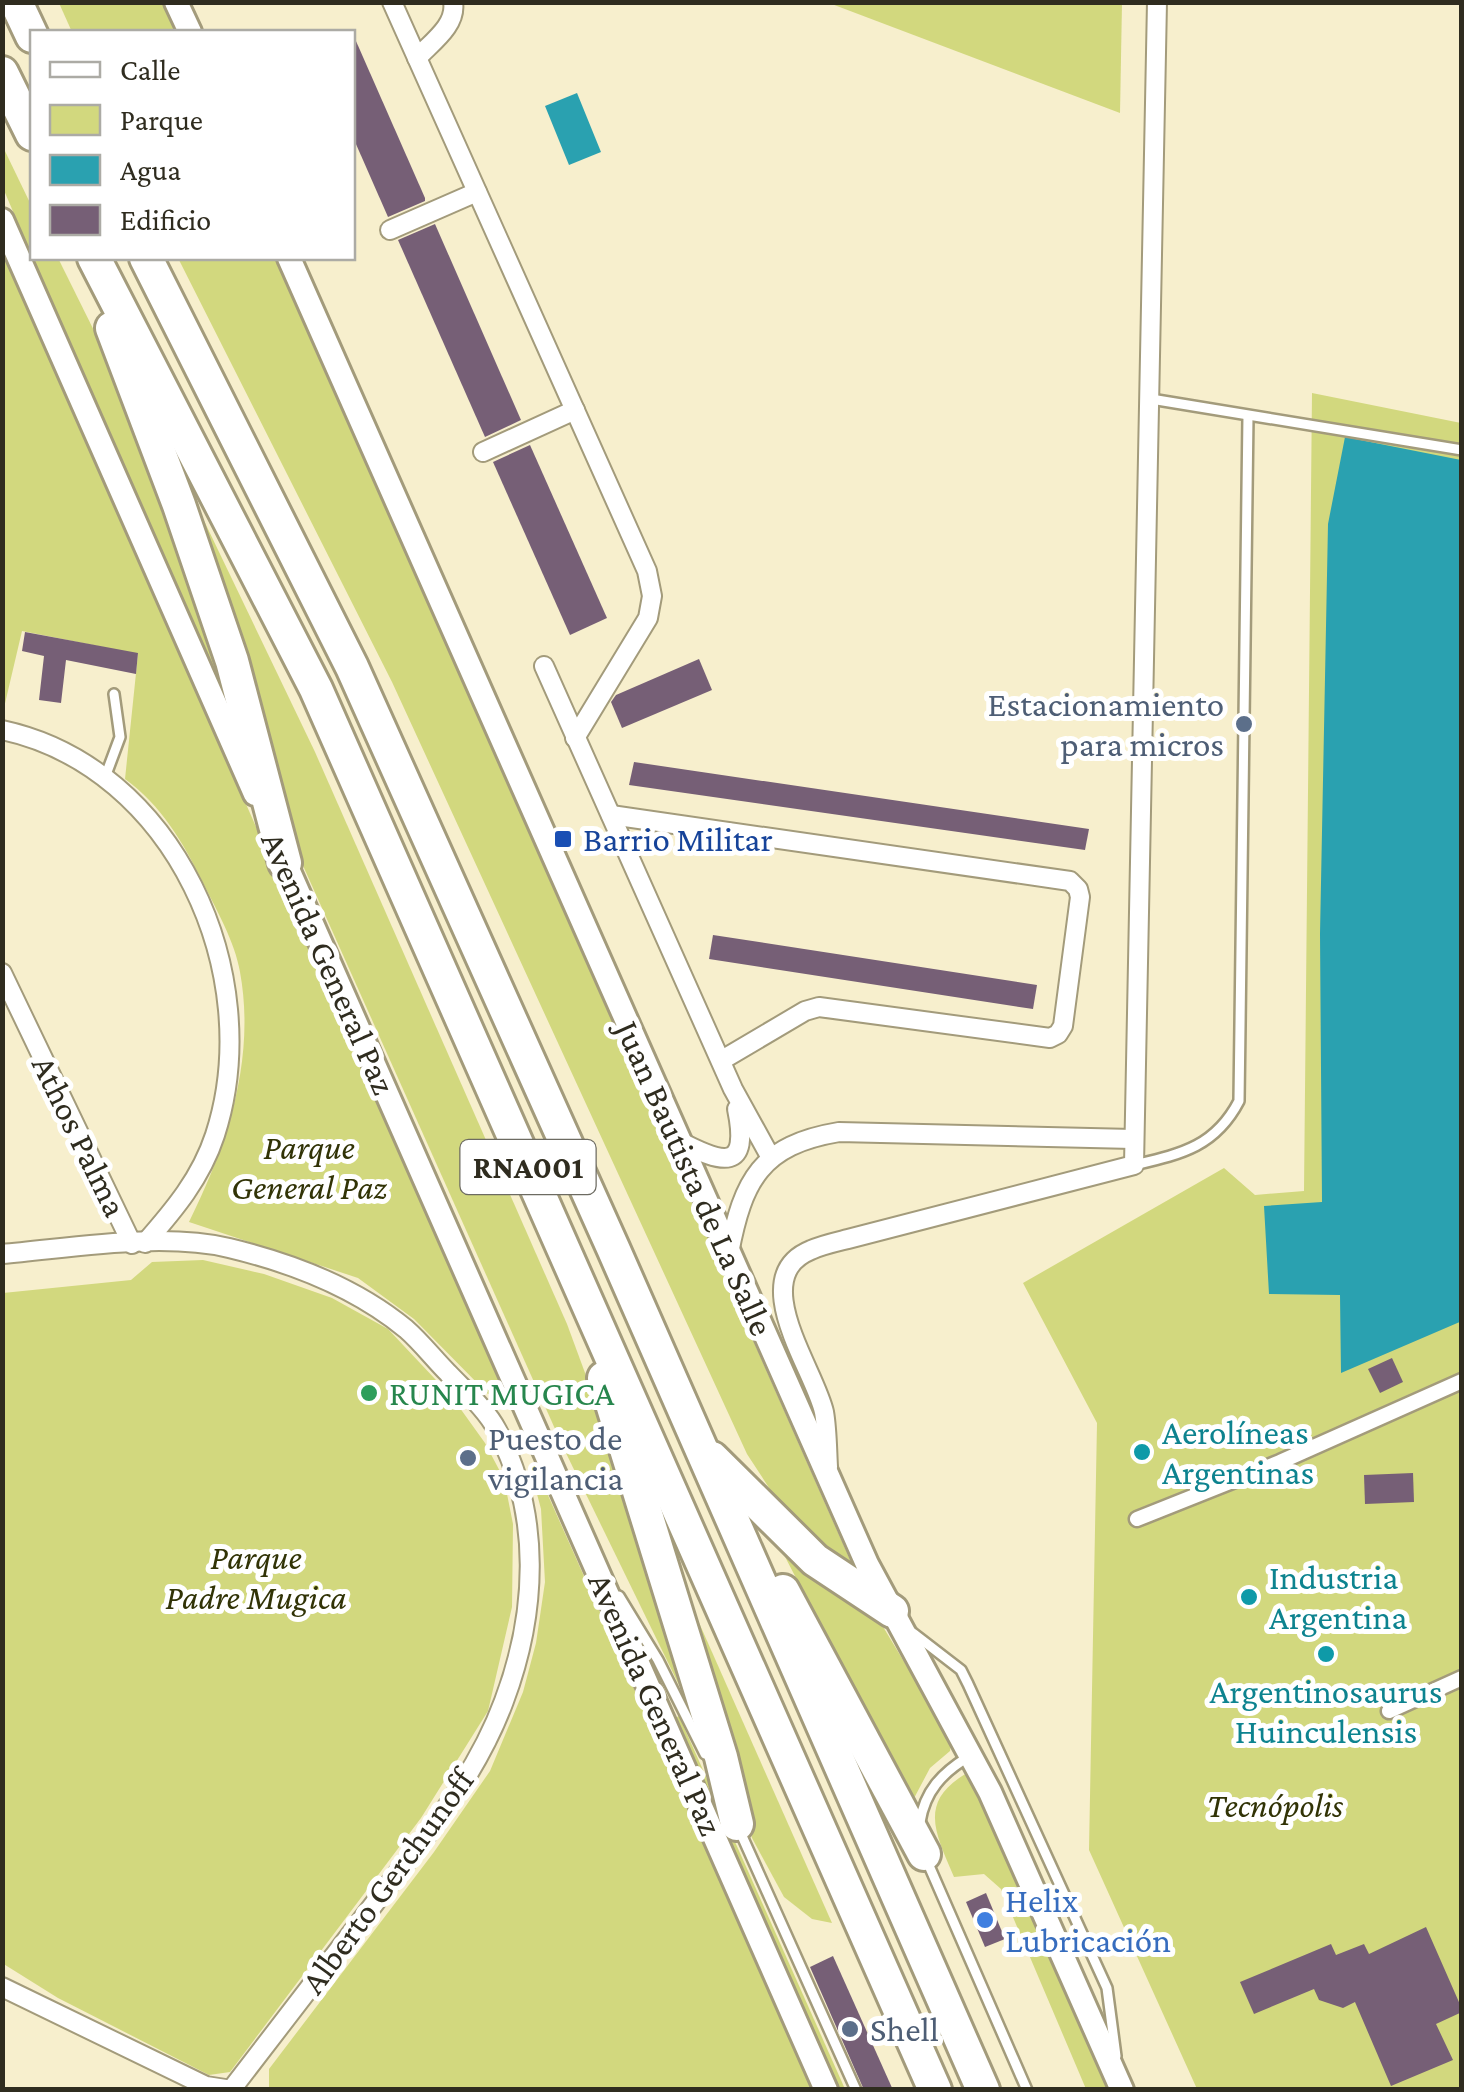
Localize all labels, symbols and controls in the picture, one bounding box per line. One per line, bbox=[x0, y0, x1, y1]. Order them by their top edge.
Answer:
legend bbox=[30, 30, 355, 260]
text: Calle bbox=[120, 53, 180, 86]
text: Parque bbox=[120, 103, 203, 137]
text: Agua bbox=[120, 153, 181, 187]
text: Edificio bbox=[120, 203, 211, 236]
place label: Estacionamiento para micros bbox=[987, 685, 1224, 764]
marker: Estacionamiento para micros bbox=[1233, 713, 1255, 735]
place label: Barrio Militar bbox=[583, 820, 773, 859]
street label: Avenida General Paz bbox=[253, 826, 404, 1100]
marker: Barrio Militar bbox=[552, 828, 574, 850]
street label: Juan Bautista de La Salle bbox=[606, 1012, 782, 1342]
street label: Athos Palma bbox=[24, 1049, 135, 1223]
park label: Parque General Paz bbox=[231, 1128, 388, 1207]
road number: RNA001 bbox=[460, 1140, 596, 1194]
place label: RUNIT MUGICA bbox=[389, 1374, 615, 1413]
marker: RUNIT MUGICA bbox=[358, 1382, 380, 1404]
place label: Aerolíneas Argentinas bbox=[1162, 1413, 1314, 1492]
place label: Puesto de vigilancia bbox=[487, 1419, 624, 1498]
marker: Aerolíneas Argentinas bbox=[1131, 1441, 1153, 1463]
marker: Puesto de vigilancia bbox=[457, 1447, 479, 1469]
park label: Parque Padre Mugica bbox=[165, 1538, 347, 1617]
place label: Industria Argentina bbox=[1269, 1558, 1407, 1637]
street label: Avenida General Paz bbox=[580, 1567, 731, 1841]
marker: Industria Argentina bbox=[1238, 1586, 1260, 1608]
marker: Argentinosaurus Huinculensis bbox=[1315, 1643, 1337, 1665]
place label: Argentinosaurus Huinculensis bbox=[1210, 1672, 1442, 1751]
street label: Alberto Gerchunoff bbox=[293, 1760, 483, 2001]
park label: Tecnópolis bbox=[1207, 1786, 1343, 1825]
place label: Helix Lubricación bbox=[1005, 1881, 1171, 1960]
marker: Helix Lubricación bbox=[974, 1909, 996, 1931]
place label: Shell bbox=[870, 2010, 939, 2049]
marker: Shell bbox=[839, 2018, 861, 2040]

